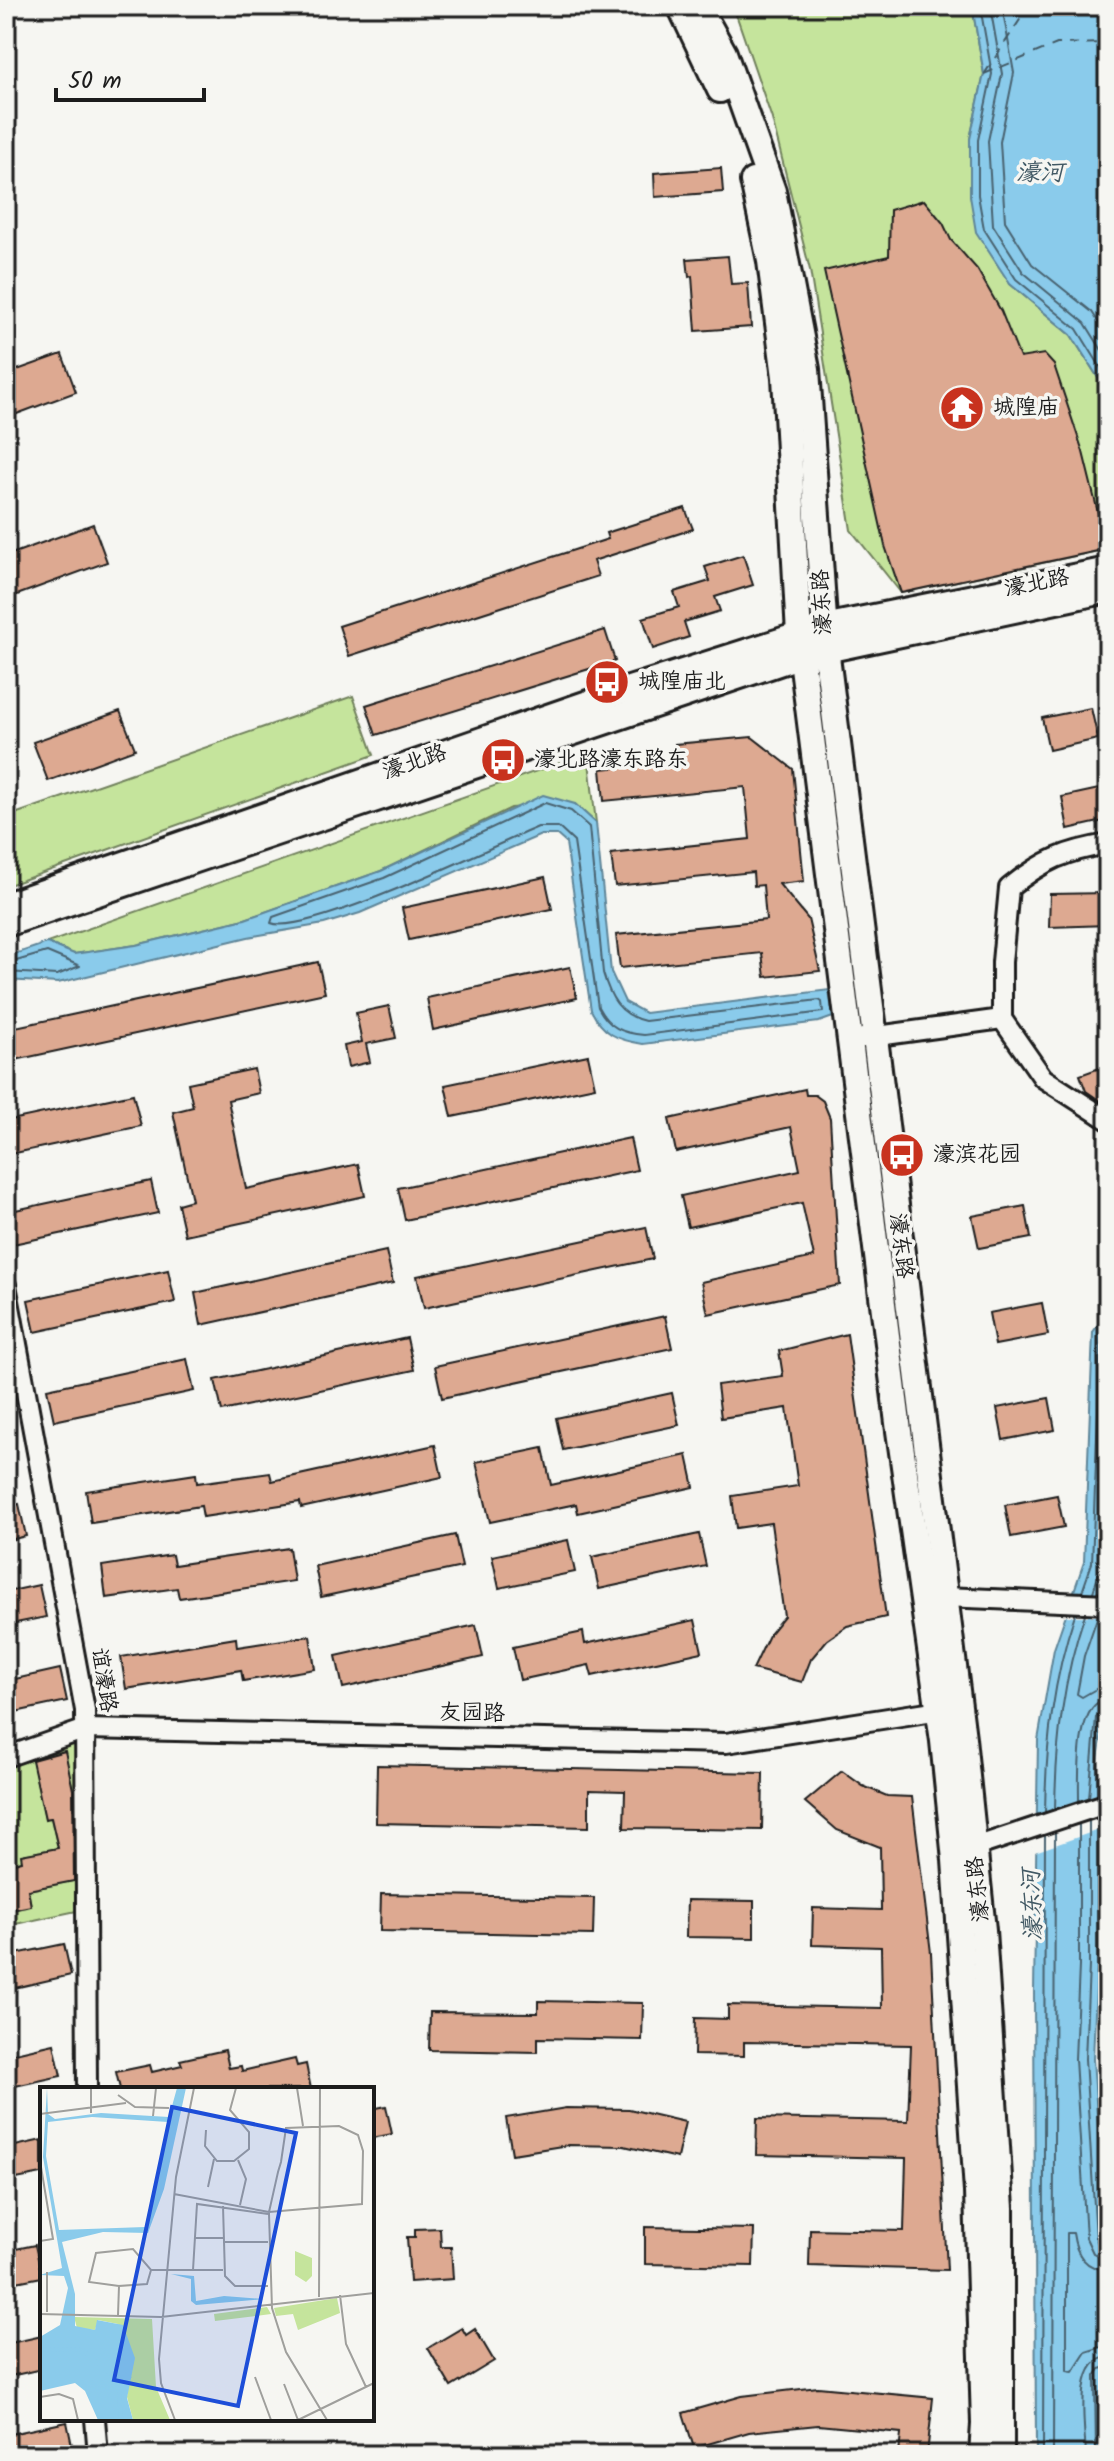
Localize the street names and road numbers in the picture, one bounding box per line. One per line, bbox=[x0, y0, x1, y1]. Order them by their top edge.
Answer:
street label: 濠北路 bbox=[1001, 561, 1073, 607]
street label: 濠东路 bbox=[804, 568, 842, 636]
street label: 濠北路 bbox=[378, 736, 452, 790]
street label: 濠东路 bbox=[879, 1211, 921, 1281]
street label: 谊濠路 bbox=[81, 1645, 125, 1715]
street label: 友园路 bbox=[439, 1696, 505, 1732]
street label: 濠东路 bbox=[958, 1854, 1000, 1924]

